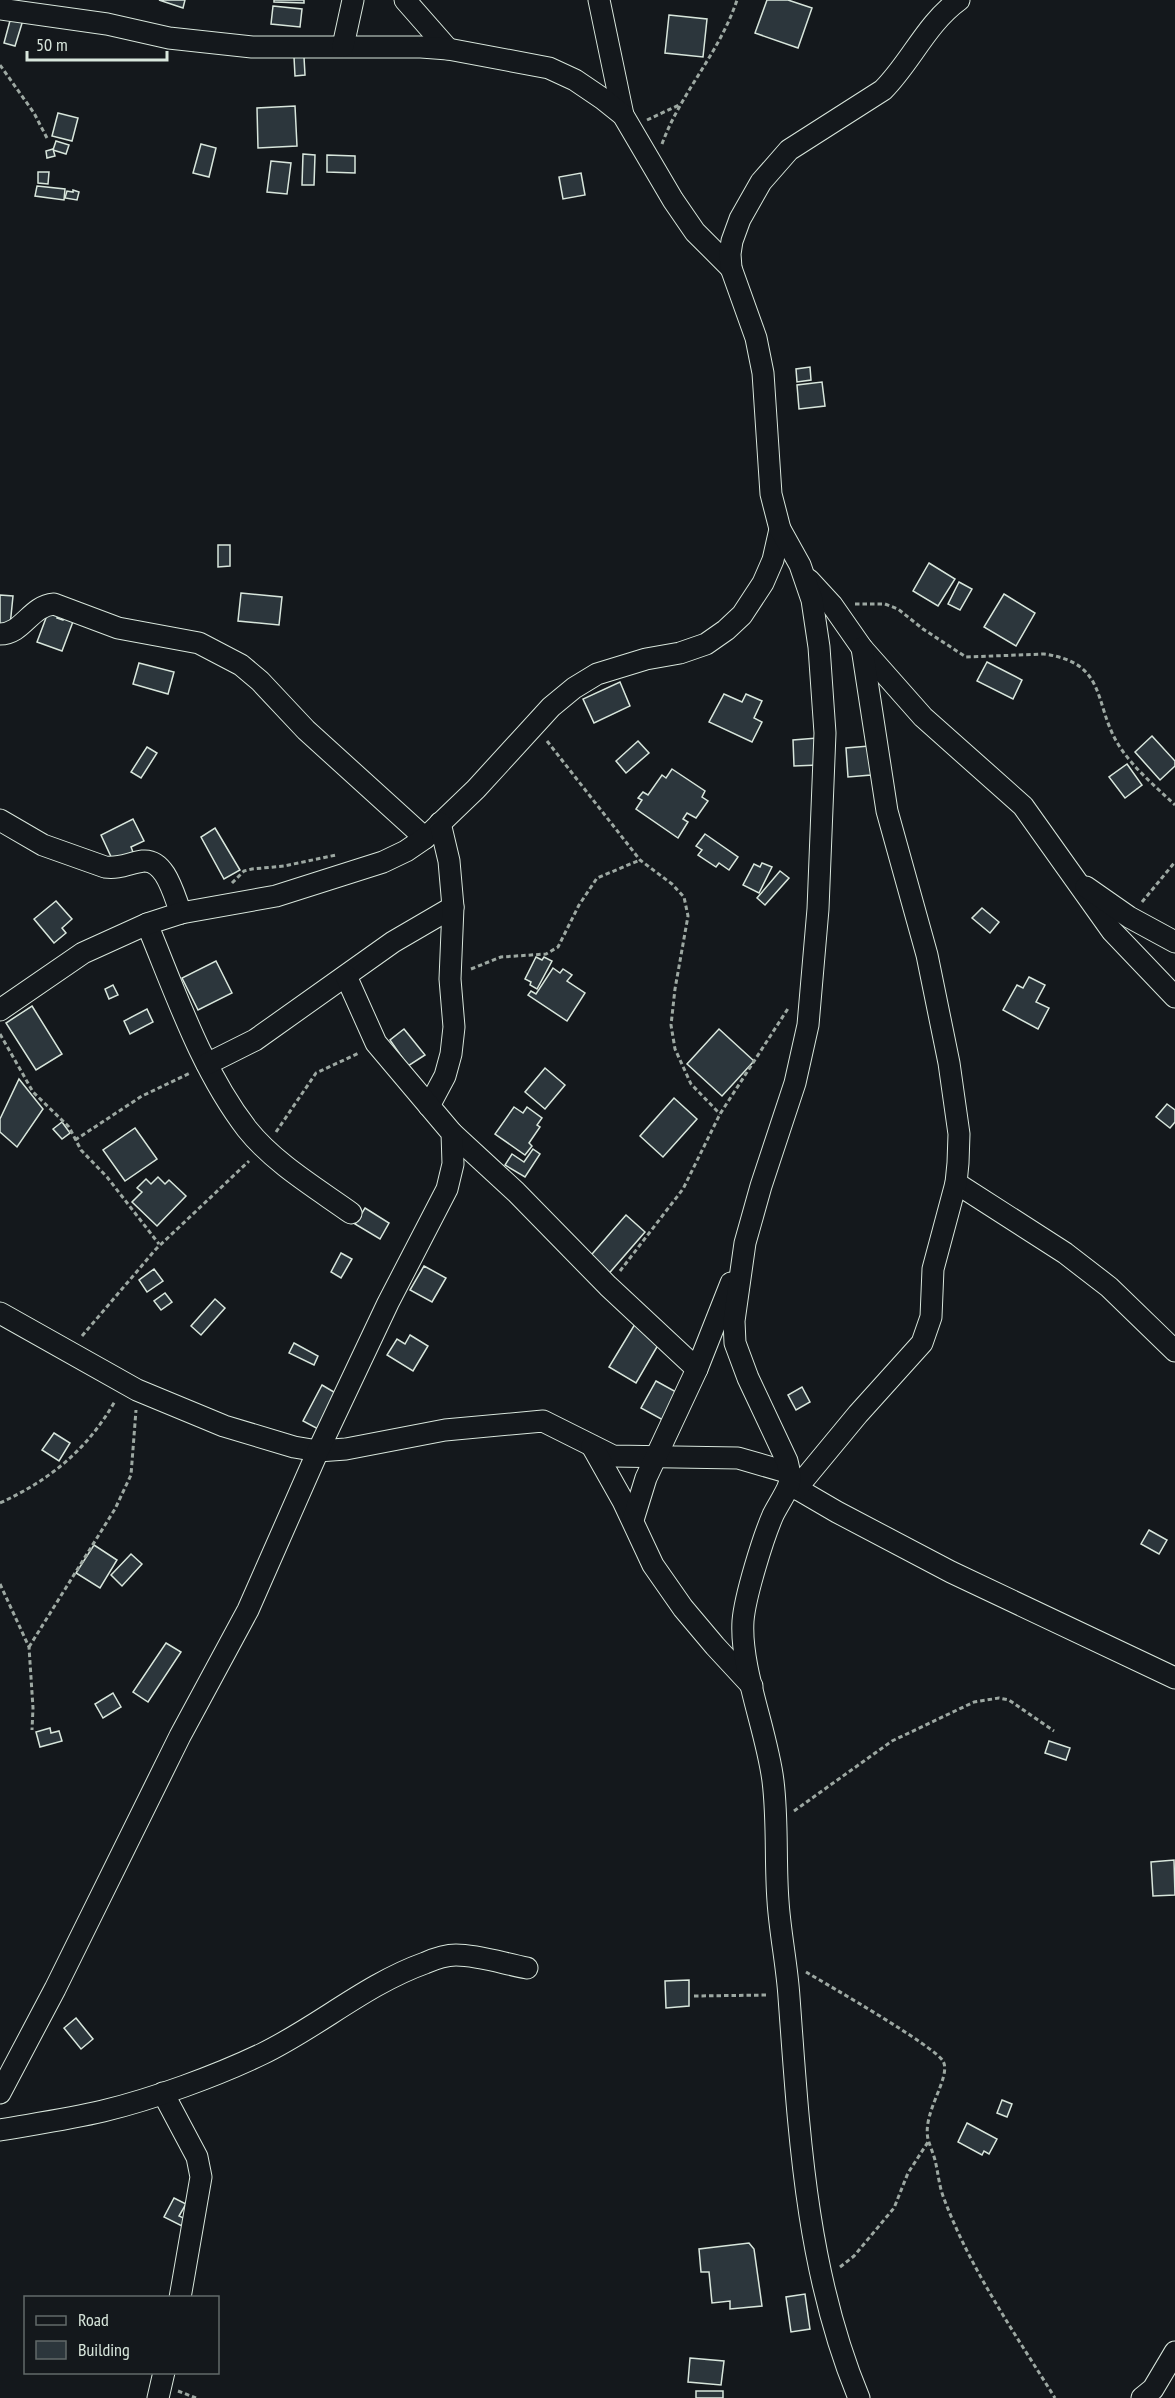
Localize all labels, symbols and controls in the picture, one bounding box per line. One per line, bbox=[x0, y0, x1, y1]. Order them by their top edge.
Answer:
scale bar bbox=[27, 24, 166, 62]
text: 50 m bbox=[36, 33, 68, 56]
legend bbox=[24, 2296, 219, 2374]
text: Road bbox=[78, 2308, 109, 2331]
text: Building bbox=[78, 2338, 130, 2361]

